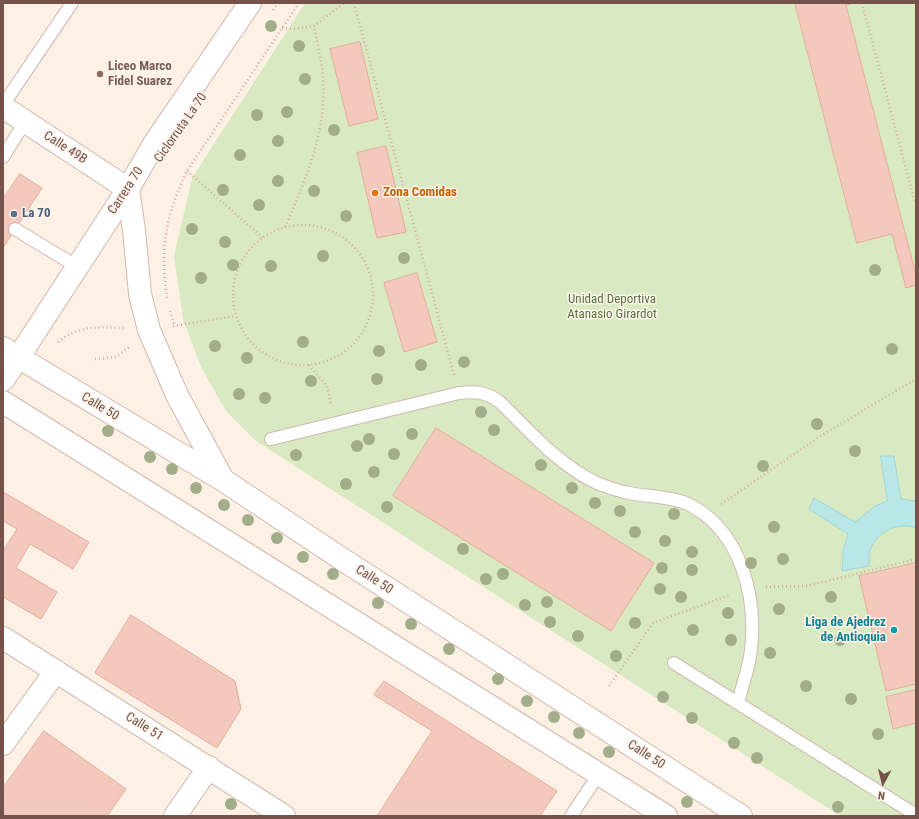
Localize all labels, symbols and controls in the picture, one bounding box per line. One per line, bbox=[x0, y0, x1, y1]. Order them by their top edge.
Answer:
place label: Liceo Marco Fidel Suarez bbox=[108, 59, 172, 90]
marker: Liceo Marco Fidel Suarez bbox=[95, 69, 105, 79]
street label: Ciclorruta La 70 bbox=[151, 90, 211, 166]
street label: Calle 49B bbox=[40, 128, 90, 168]
street label: Carrera 70 bbox=[105, 164, 147, 218]
place label: Zona Comidas bbox=[383, 185, 457, 201]
marker: Zona Comidas bbox=[370, 188, 380, 198]
place label: La 70 bbox=[22, 206, 50, 222]
marker: La 70 bbox=[9, 209, 19, 219]
park label: Unidad Deportiva Atanasio Girardot bbox=[567, 292, 657, 323]
street label: Calle 50 bbox=[78, 390, 122, 424]
street label: Calle 50 bbox=[352, 562, 396, 598]
place label: Liga de Ajedrez de Antioquia bbox=[805, 615, 886, 646]
marker: Liga de Ajedrez de Antioquia bbox=[889, 625, 899, 635]
street label: Calle 51 bbox=[122, 709, 166, 745]
street label: Calle 50 bbox=[624, 737, 668, 773]
north arrow bbox=[863, 763, 903, 803]
text: N bbox=[877, 789, 886, 802]

